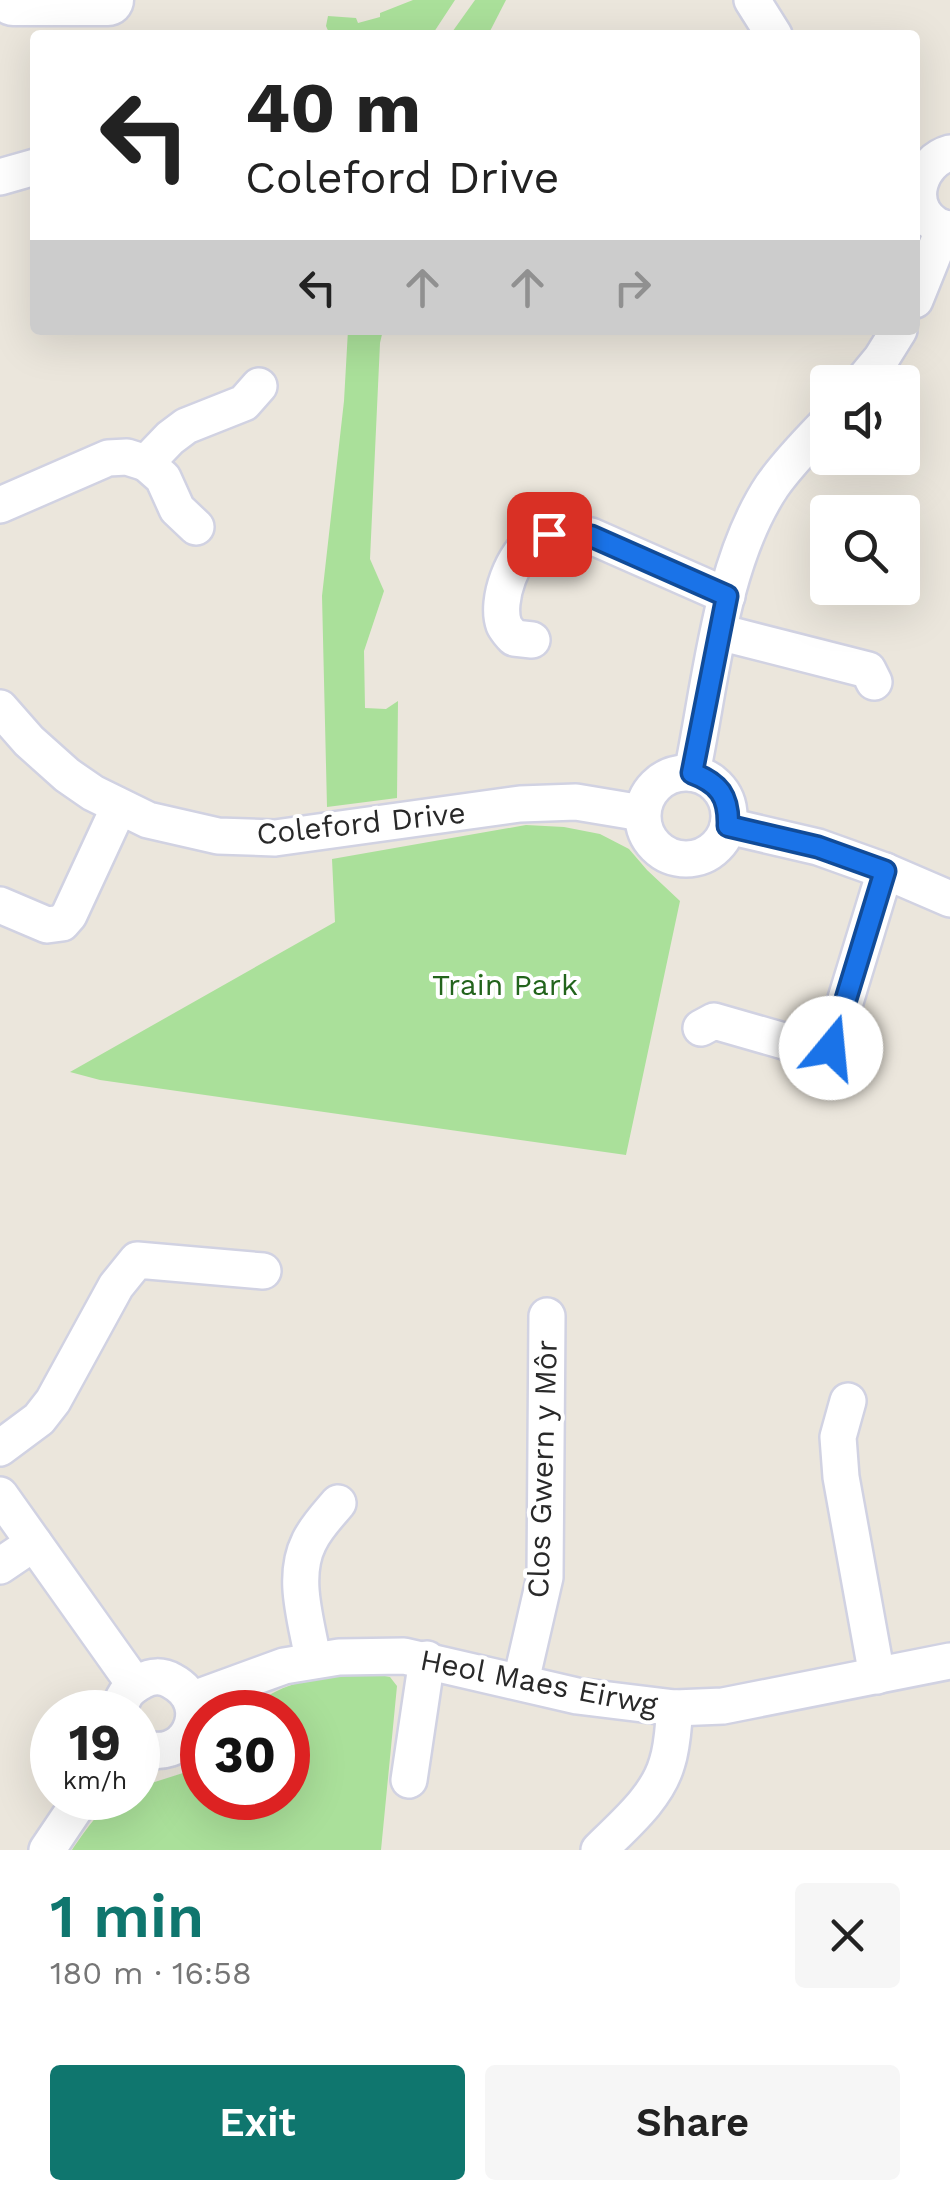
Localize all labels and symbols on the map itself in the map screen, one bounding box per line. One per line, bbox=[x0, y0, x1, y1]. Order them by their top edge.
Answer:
pin bbox=[507, 492, 592, 577]
street label: Coleford Drive bbox=[255, 795, 467, 851]
park label: Train Park bbox=[432, 967, 578, 1002]
position arrow bbox=[779, 996, 883, 1100]
street label: Clos Gwern y Môr bbox=[520, 1339, 564, 1599]
street label: Heol Maes Eirwg bbox=[417, 1642, 661, 1722]
speed limit sign: 30 bbox=[180, 1690, 310, 1820]

